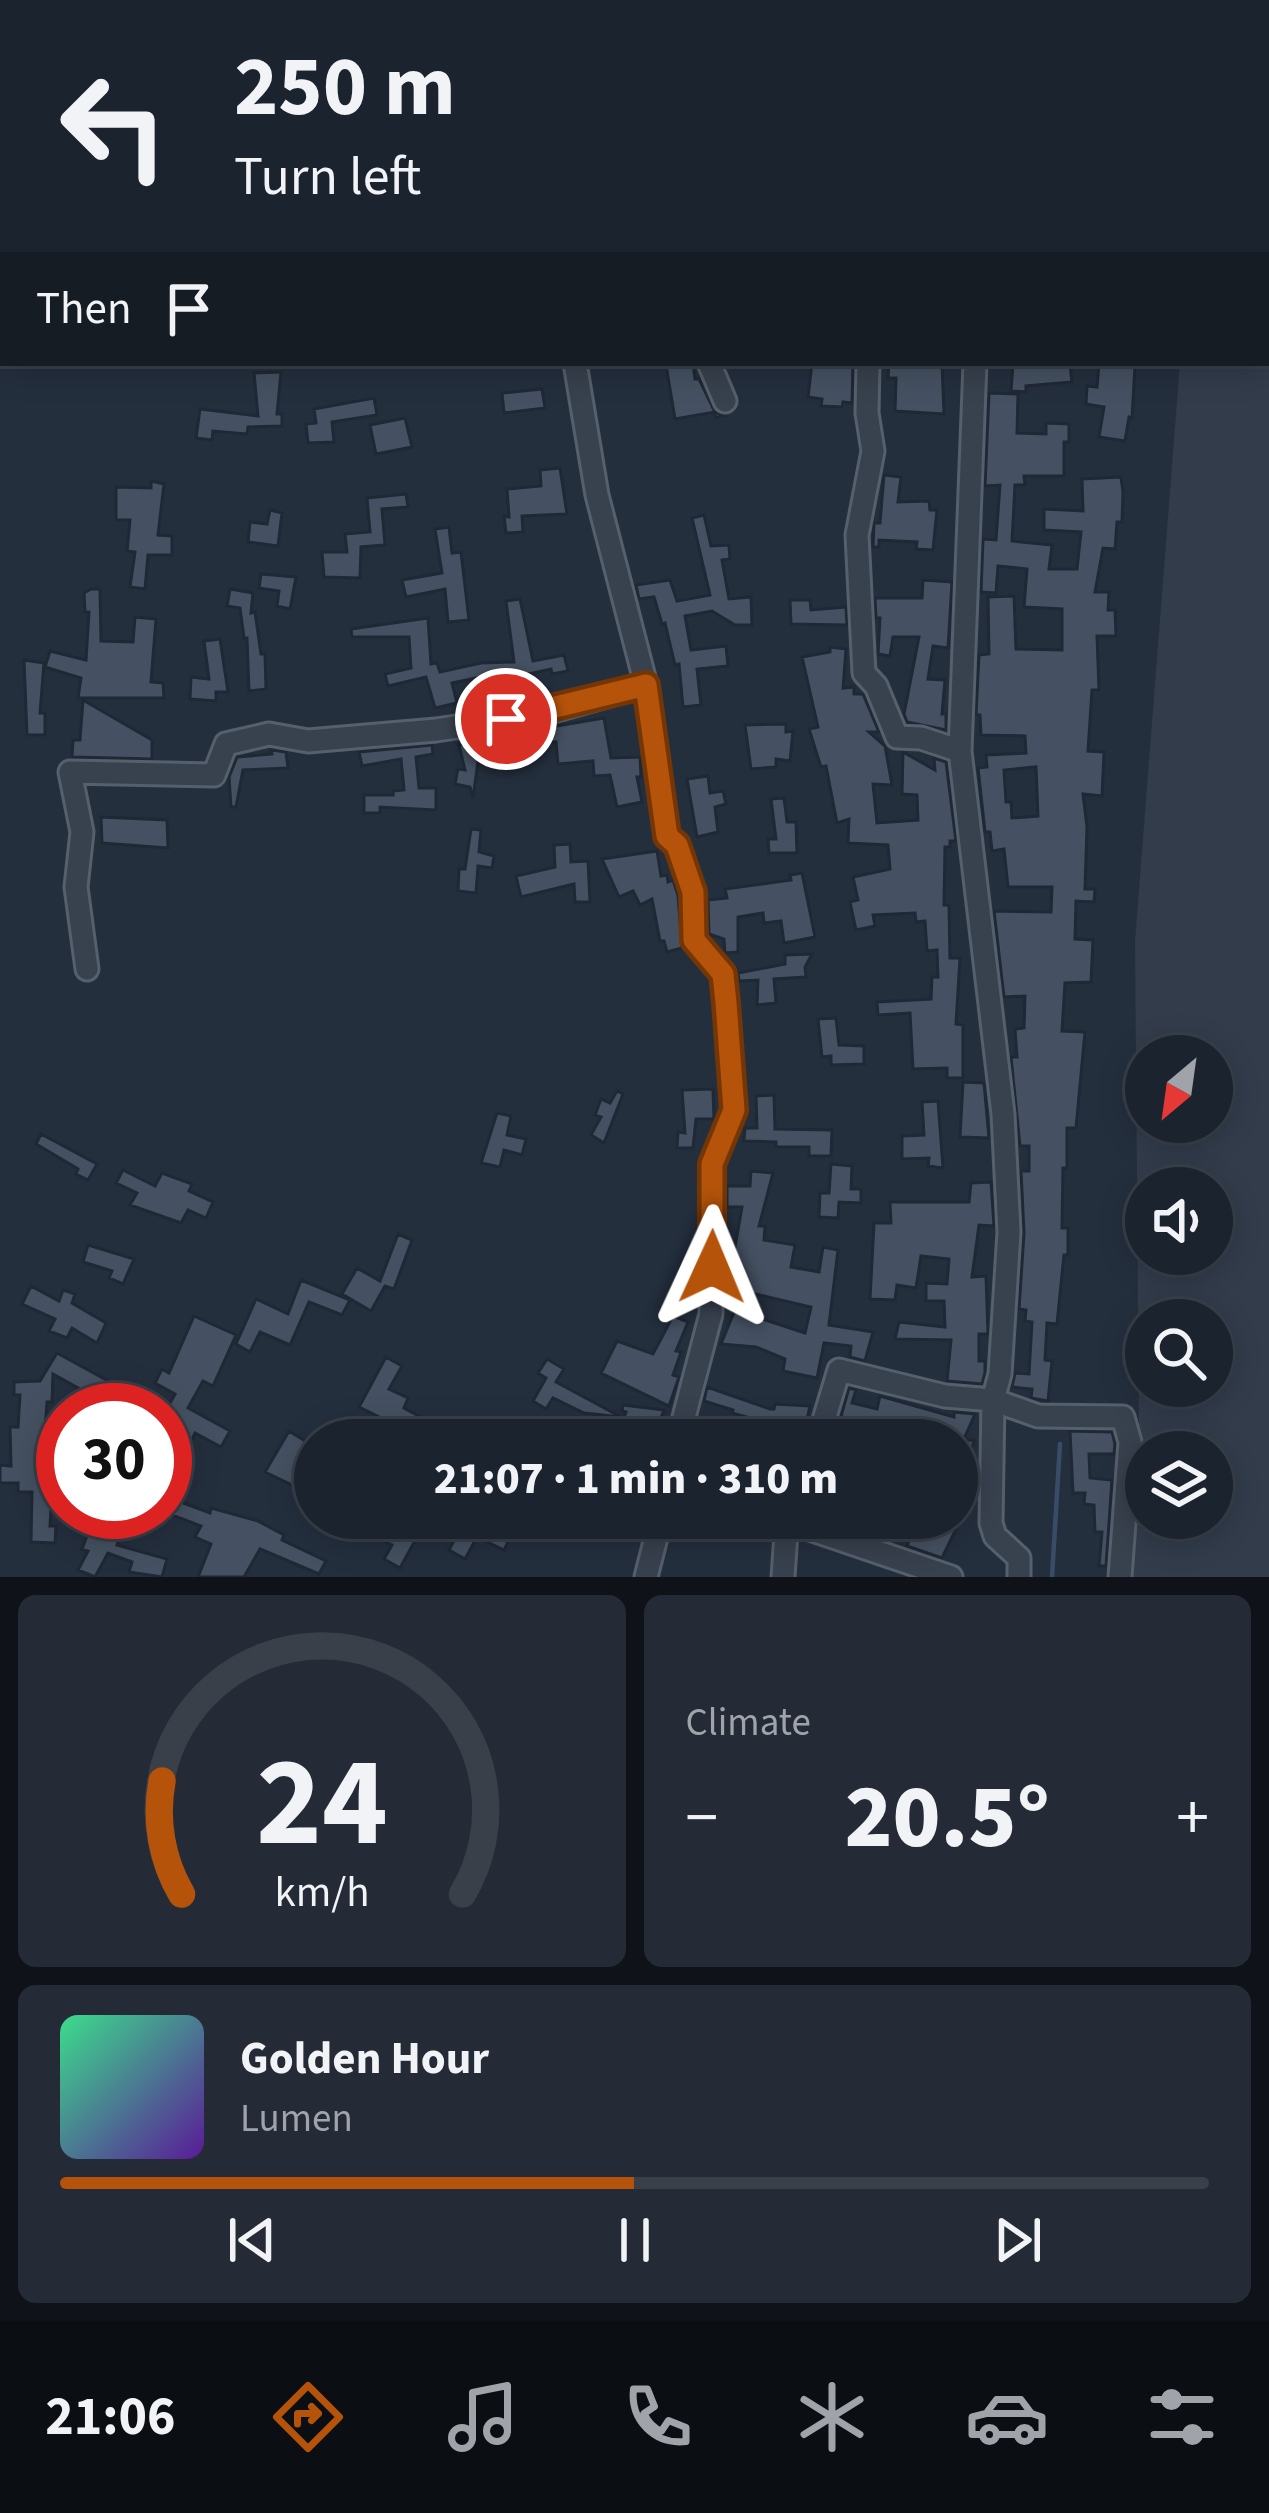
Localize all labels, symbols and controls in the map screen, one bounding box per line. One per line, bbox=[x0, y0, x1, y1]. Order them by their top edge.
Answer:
text: 250 m bbox=[234, 28, 456, 148]
icon: left bbox=[36, 48, 192, 204]
text: Turn left bbox=[234, 139, 421, 216]
icon: arrive bbox=[156, 276, 222, 342]
text: Then bbox=[36, 277, 132, 341]
pin bbox=[455, 668, 557, 770]
icon: arrive bbox=[473, 686, 539, 752]
north arrow bbox=[1125, 1035, 1233, 1143]
map controls bbox=[1125, 1035, 1233, 1539]
button: sound bbox=[1125, 1167, 1233, 1275]
position arrow bbox=[649, 1204, 775, 1330]
button: search bbox=[1125, 1299, 1233, 1407]
speed limit sign: 30 bbox=[36, 1383, 192, 1539]
button: layers bbox=[1125, 1431, 1233, 1539]
text: 21:07 · 1 min · 310 m bbox=[434, 1447, 838, 1511]
text: Climate bbox=[686, 1695, 811, 1751]
text: 24 bbox=[256, 1715, 388, 1893]
text: 20.5° bbox=[845, 1754, 1050, 1882]
text: − bbox=[686, 1771, 718, 1865]
text: + bbox=[1176, 1771, 1209, 1865]
text: km/h bbox=[274, 1862, 369, 1923]
text: Golden Hour bbox=[240, 2027, 489, 2091]
text: Lumen bbox=[240, 2091, 353, 2147]
icon: previous bbox=[219, 2207, 285, 2273]
icon: pause bbox=[602, 2207, 668, 2273]
icon: next bbox=[985, 2207, 1051, 2273]
icon: directions bbox=[266, 2375, 350, 2459]
icon: music bbox=[441, 2375, 525, 2459]
icon: phone bbox=[616, 2375, 700, 2459]
icon: climate bbox=[790, 2375, 874, 2459]
icon: car bbox=[965, 2375, 1049, 2459]
icon: filters bbox=[1140, 2375, 1224, 2459]
text: 21:06 bbox=[45, 2379, 176, 2456]

